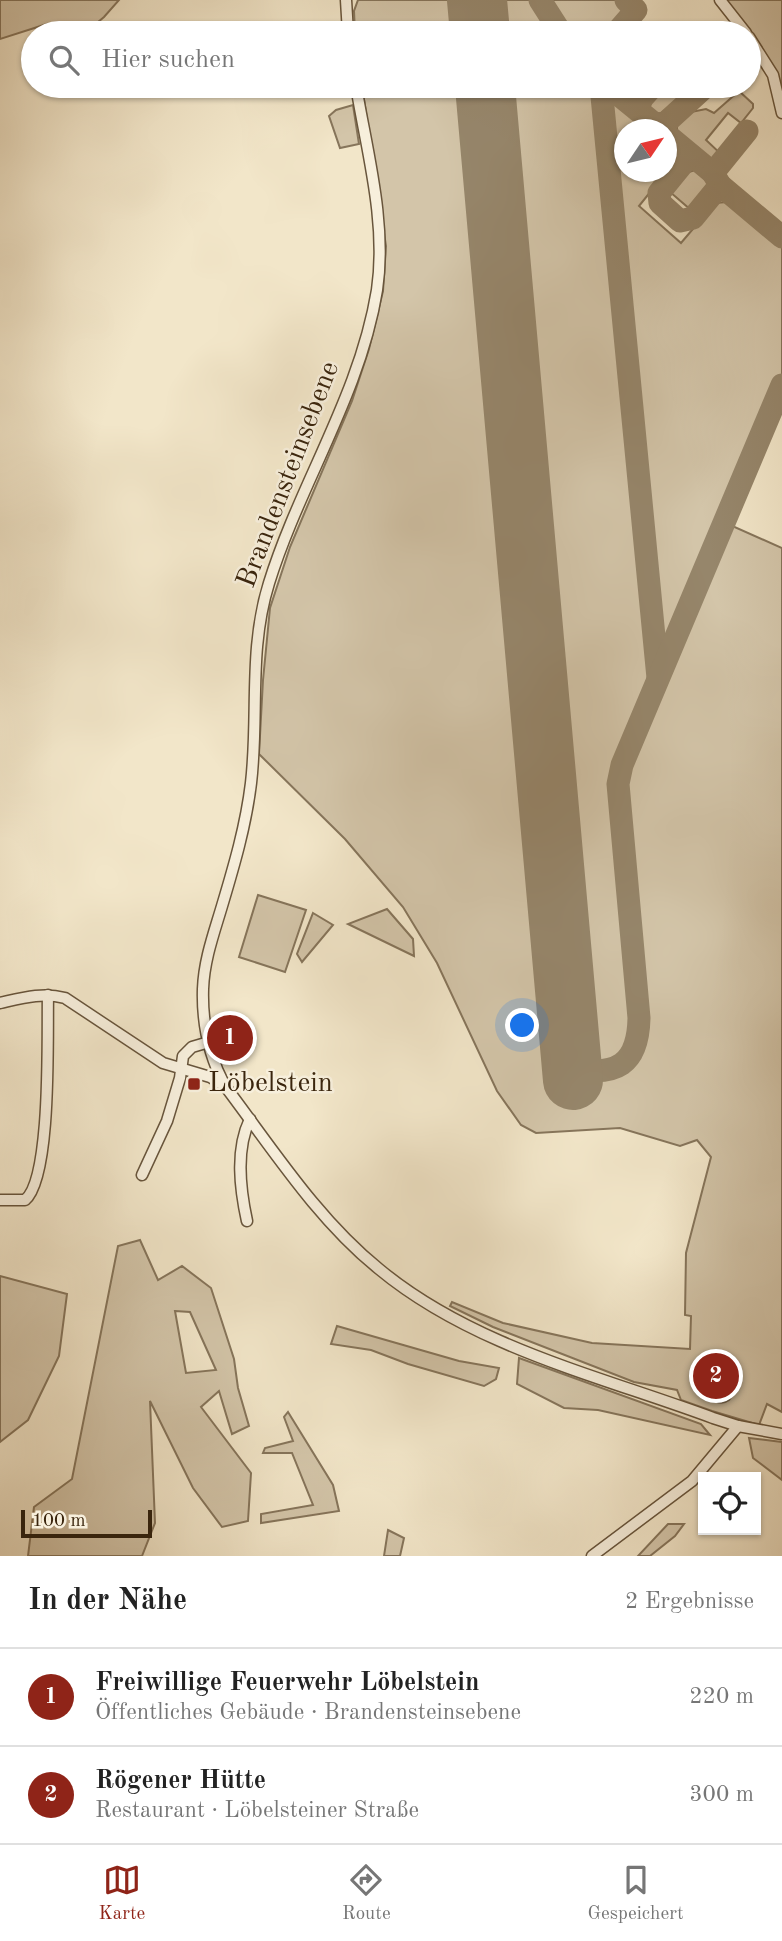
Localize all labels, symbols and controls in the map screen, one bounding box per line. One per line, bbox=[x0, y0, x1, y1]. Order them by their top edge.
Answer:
search box bbox=[21, 21, 761, 98]
icon: search bbox=[45, 41, 83, 79]
text: Hier suchen bbox=[101, 47, 235, 73]
north arrow bbox=[614, 119, 677, 182]
street label: Brandensteinsebene bbox=[233, 358, 345, 592]
your location bbox=[505, 1008, 539, 1042]
pin: 1 bbox=[207, 1012, 253, 1064]
place label: Löbelstein bbox=[208, 1070, 333, 1098]
marker: Löbelstein bbox=[186, 1076, 202, 1092]
pin: 2 bbox=[693, 1350, 739, 1402]
map controls bbox=[698, 1472, 761, 1535]
button: locate bbox=[698, 1472, 761, 1535]
scale bar bbox=[21, 1507, 152, 1539]
text: 100 m bbox=[32, 1512, 85, 1531]
text: In der Nähe bbox=[28, 1586, 187, 1616]
text: 2 Ergebnisse bbox=[625, 1590, 754, 1613]
text: Freiwillige Feuerwehr Löbelstein bbox=[95, 1670, 479, 1696]
text: 1 bbox=[44, 1685, 58, 1708]
text: 220 m bbox=[689, 1685, 754, 1708]
text: Öffentliches Gebäude · Brandensteinsebene bbox=[95, 1701, 521, 1724]
text: Rögener Hütte bbox=[95, 1768, 266, 1794]
text: 2 bbox=[44, 1783, 58, 1806]
text: 300 m bbox=[689, 1783, 754, 1806]
text: Restaurant · Löbelsteiner Straße bbox=[95, 1799, 419, 1822]
tab: Karte bbox=[98, 1861, 145, 1926]
tab: Route bbox=[342, 1861, 391, 1926]
tab: Gespeichert bbox=[587, 1861, 684, 1926]

